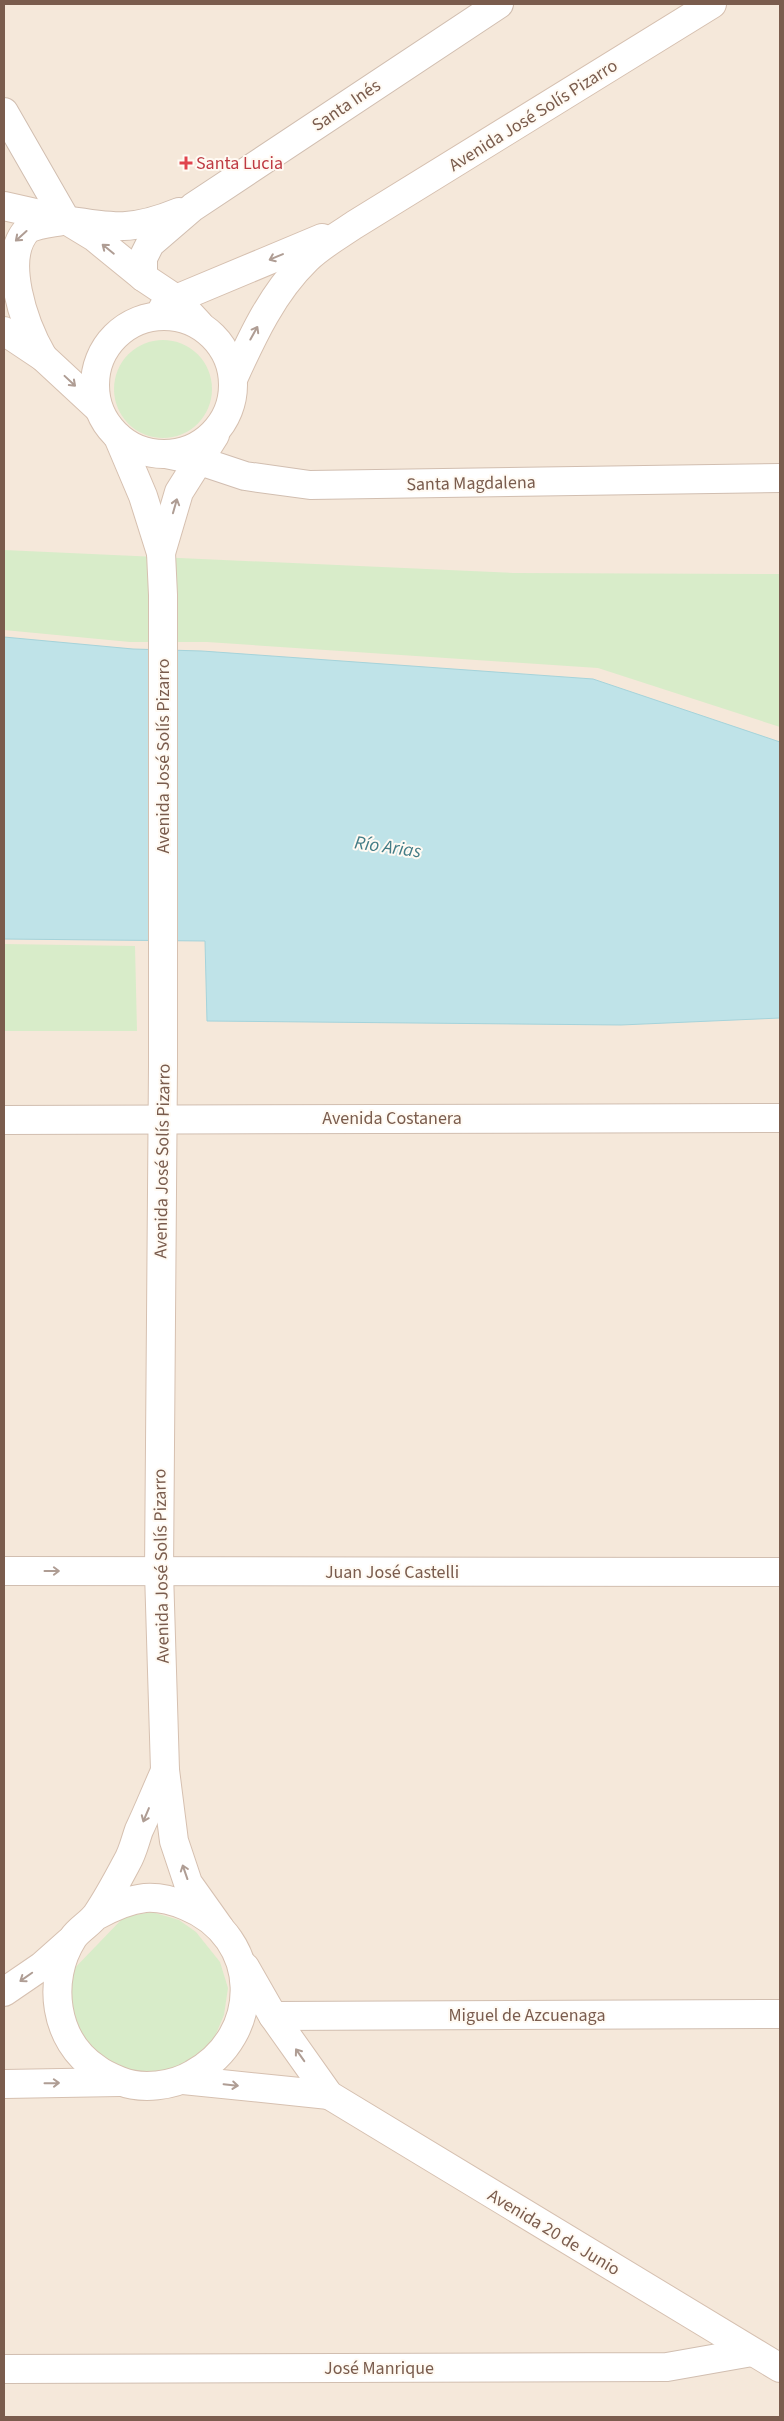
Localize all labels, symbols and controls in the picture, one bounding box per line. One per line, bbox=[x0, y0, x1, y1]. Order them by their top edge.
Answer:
street label: Avenida José Solís Pizarro bbox=[444, 53, 622, 178]
street label: Santa Inés bbox=[307, 73, 386, 138]
place label: Santa Lucia bbox=[196, 151, 283, 176]
marker: Santa Lucia bbox=[180, 157, 192, 169]
one-way arrow bbox=[14, 230, 27, 242]
one-way arrow bbox=[102, 243, 115, 254]
one-way arrow bbox=[269, 253, 284, 262]
one-way arrow bbox=[249, 325, 259, 340]
one-way arrow bbox=[64, 375, 76, 387]
street label: Santa Magdalena bbox=[406, 470, 536, 497]
one-way arrow bbox=[170, 498, 180, 514]
street label: Avenida José Solís Pizarro bbox=[151, 659, 176, 853]
water label: Río Arias bbox=[353, 829, 423, 866]
street label: Avenida José Solís Pizarro bbox=[148, 1063, 177, 1259]
street label: Avenida Costanera bbox=[322, 1106, 462, 1131]
street label: Avenida José Solís Pizarro bbox=[147, 1468, 176, 1664]
street label: Juan José Castelli bbox=[325, 1560, 459, 1585]
one-way arrow bbox=[44, 1567, 60, 1576]
one-way arrow bbox=[141, 1807, 150, 1822]
one-way arrow bbox=[179, 1865, 189, 1881]
one-way arrow bbox=[19, 1972, 33, 1982]
street label: Miguel de Azcuenaga bbox=[449, 2003, 605, 2028]
one-way arrow bbox=[295, 2049, 306, 2062]
one-way arrow bbox=[44, 2078, 60, 2088]
one-way arrow bbox=[223, 2080, 239, 2090]
street label: Avenida 20 de Junio bbox=[483, 2183, 625, 2282]
street label: José Manrique bbox=[324, 2356, 434, 2381]

